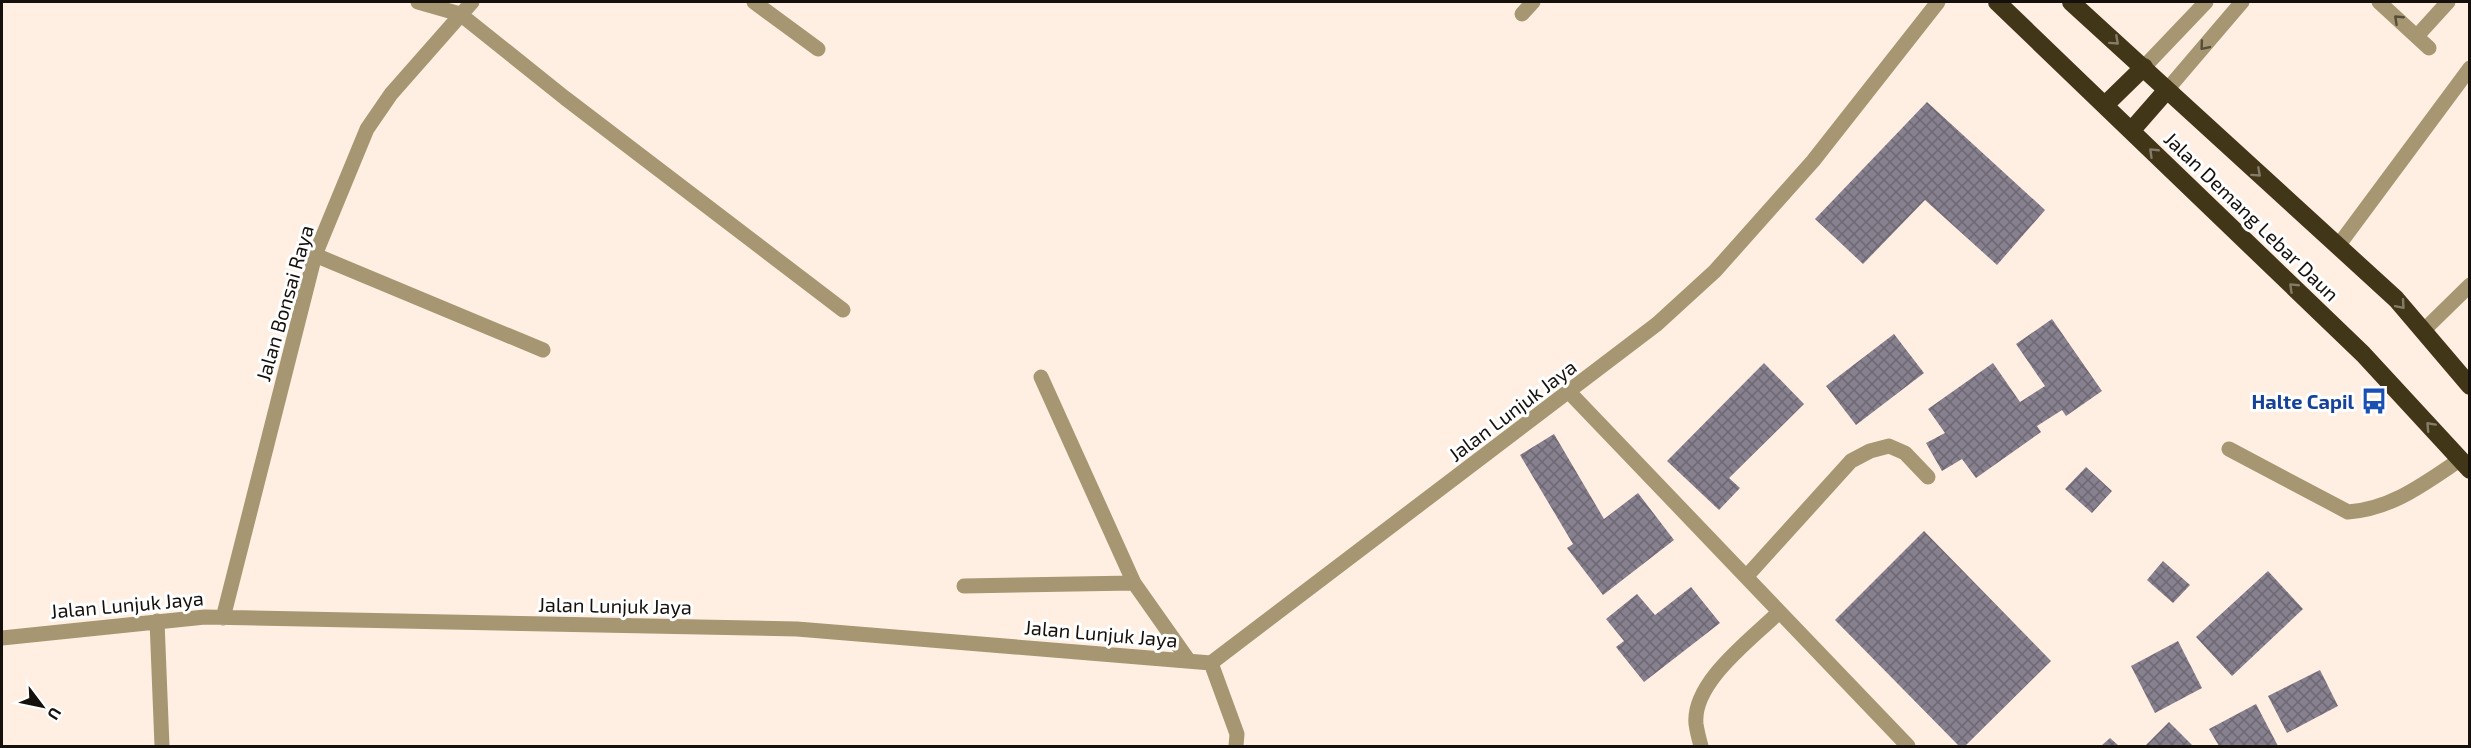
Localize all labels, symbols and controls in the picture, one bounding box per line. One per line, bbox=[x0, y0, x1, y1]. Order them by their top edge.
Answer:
one-way arrow bbox=[2394, 15, 2405, 26]
one-way arrow bbox=[2108, 34, 2118, 45]
one-way arrow bbox=[2200, 39, 2211, 50]
street label: Jalan Demang Lebar Daun bbox=[2160, 126, 2344, 306]
one-way arrow bbox=[2150, 148, 2160, 159]
one-way arrow bbox=[2251, 166, 2261, 177]
street label: Jalan Bonsai Raya bbox=[250, 222, 318, 384]
one-way arrow bbox=[2290, 284, 2301, 295]
one-way arrow bbox=[2394, 298, 2405, 309]
street label: Jalan Lunjuk Jaya bbox=[1443, 354, 1581, 466]
bus stop icon: Halte Capil bbox=[2359, 386, 2389, 416]
place label: Halte Capil bbox=[2251, 389, 2354, 413]
one-way arrow bbox=[2426, 423, 2437, 433]
street label: Jalan Lunjuk Jaya bbox=[49, 585, 205, 623]
street label: Jalan Lunjuk Jaya bbox=[538, 592, 692, 618]
street label: Jalan Lunjuk Jaya bbox=[1023, 614, 1179, 652]
north arrow bbox=[12, 676, 72, 736]
text: U bbox=[44, 705, 66, 724]

